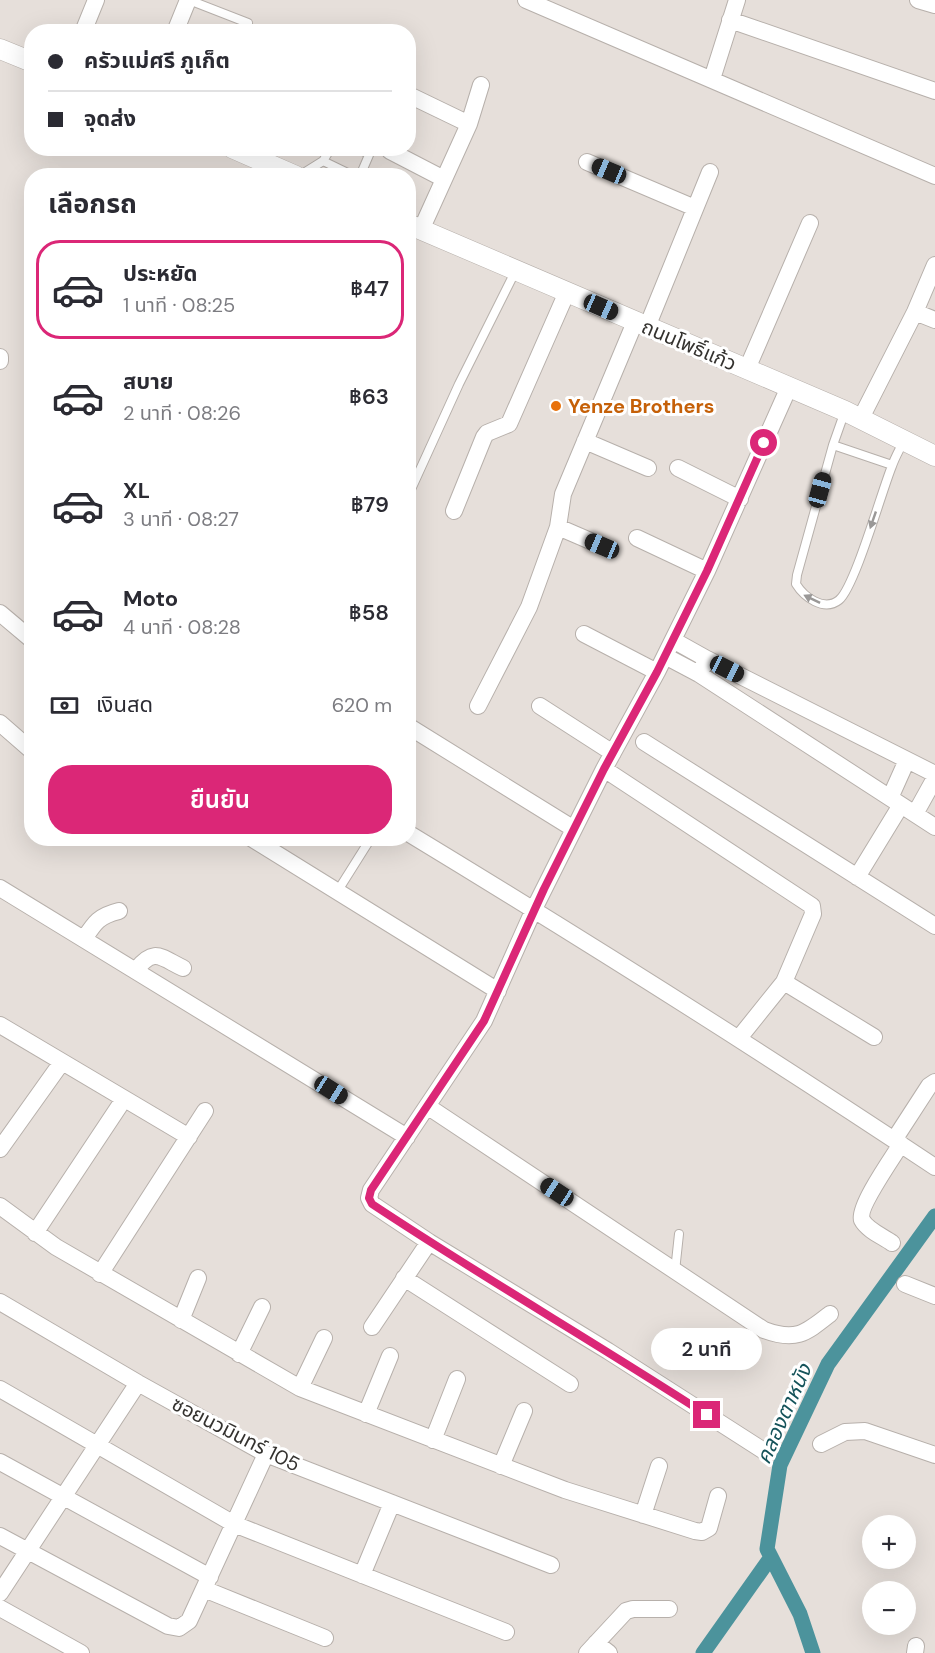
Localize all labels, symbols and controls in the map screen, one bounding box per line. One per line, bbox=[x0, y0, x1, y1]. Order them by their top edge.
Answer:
text: ครัวแม่ศรี ภูเก็ต bbox=[84, 46, 230, 75]
text: จุดส่ง bbox=[84, 104, 136, 133]
car bbox=[589, 156, 629, 186]
text: เลือกรถ bbox=[48, 186, 137, 221]
text: ประหยัด bbox=[123, 259, 198, 288]
icon: car bbox=[51, 263, 105, 317]
text: ฿47 bbox=[350, 274, 389, 303]
car bbox=[581, 291, 621, 323]
text: 1 นาที · 08:25 bbox=[123, 292, 235, 318]
street label: ถนนโพธิ์แก้ว bbox=[638, 313, 740, 377]
text: สบาย bbox=[123, 367, 173, 396]
icon: car bbox=[51, 371, 105, 425]
text: ฿63 bbox=[349, 382, 389, 411]
place label: Yenze Brothers bbox=[568, 393, 714, 419]
marker: Yenze Brothers bbox=[549, 399, 563, 413]
text: 2 นาที · 08:26 bbox=[123, 400, 241, 426]
route start bbox=[750, 429, 777, 456]
car bbox=[807, 470, 833, 510]
text: XL bbox=[123, 476, 150, 505]
icon: car bbox=[51, 479, 105, 533]
text: ฿79 bbox=[351, 490, 389, 519]
text: 3 นาที · 08:27 bbox=[123, 506, 239, 532]
one-way arrow bbox=[867, 511, 877, 529]
car bbox=[582, 531, 622, 561]
text: Moto bbox=[123, 584, 178, 613]
icon: car bbox=[51, 587, 105, 641]
one-way arrow bbox=[804, 594, 821, 603]
text: ฿58 bbox=[349, 598, 389, 627]
text: 4 นาที · 08:28 bbox=[123, 614, 241, 640]
car bbox=[707, 653, 747, 685]
icon: cash bbox=[48, 689, 81, 722]
text: เงินสด bbox=[96, 690, 153, 719]
text: 620 m bbox=[332, 692, 392, 718]
button: ยืนยัน bbox=[48, 765, 392, 834]
car bbox=[311, 1073, 351, 1107]
car bbox=[537, 1175, 577, 1209]
callout: 2 นาที bbox=[652, 1328, 762, 1370]
text: 2 นาที bbox=[681, 1336, 732, 1362]
water label: คลองตาหนัง bbox=[750, 1358, 819, 1468]
street label: ซอยนวมินทร์ 105 bbox=[168, 1391, 304, 1477]
route end bbox=[693, 1401, 720, 1428]
map controls bbox=[862, 1515, 916, 1635]
button: + bbox=[862, 1515, 916, 1569]
button: − bbox=[862, 1581, 916, 1635]

